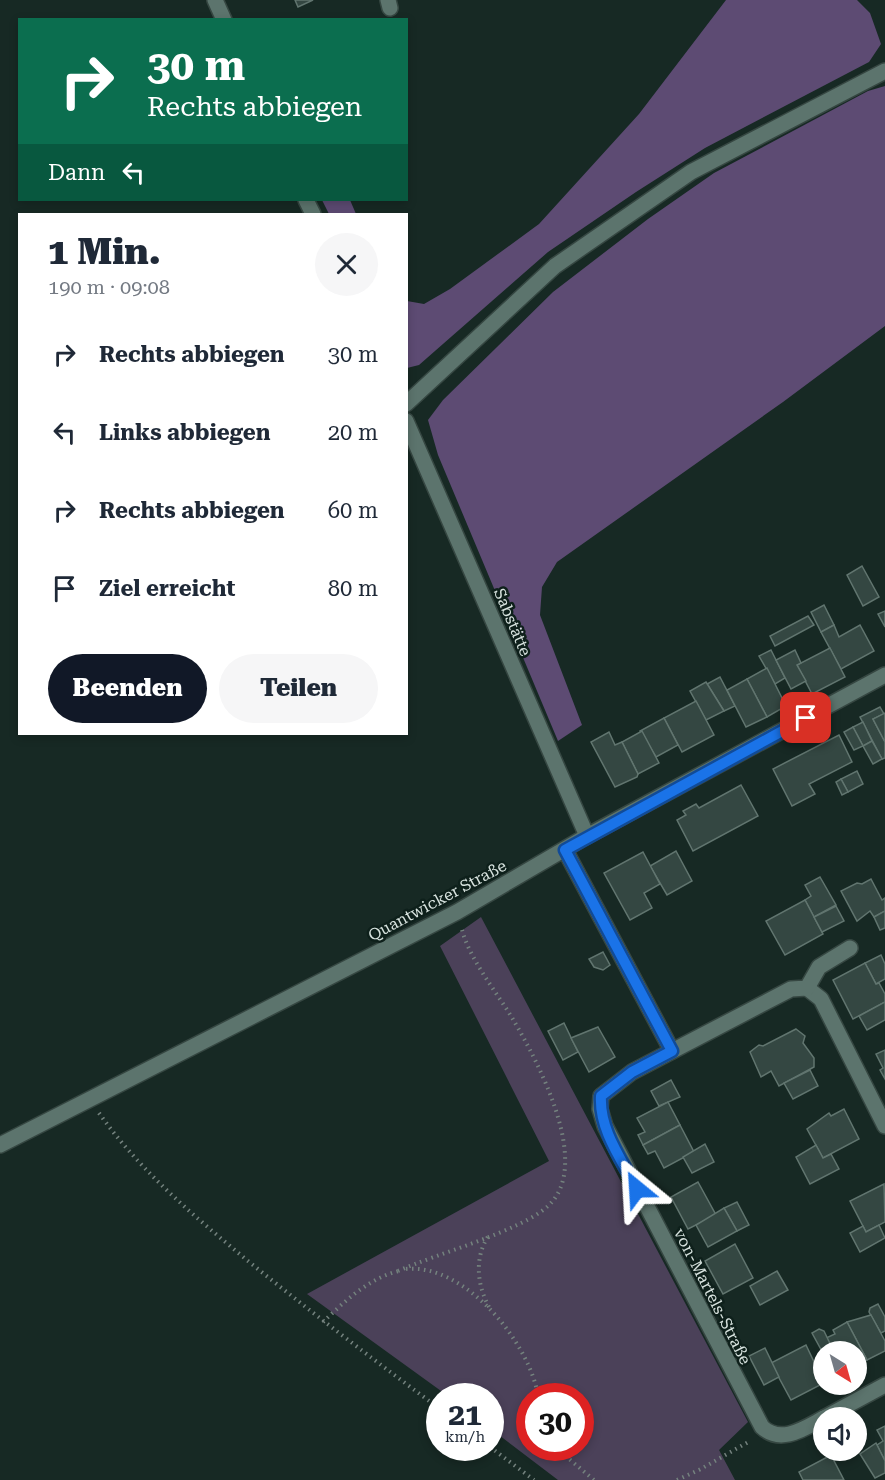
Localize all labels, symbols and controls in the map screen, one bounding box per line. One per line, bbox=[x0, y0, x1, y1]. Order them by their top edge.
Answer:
text: 30 m bbox=[147, 41, 245, 90]
icon: right bbox=[48, 42, 126, 120]
text: Rechts abbiegen bbox=[147, 91, 362, 123]
icon: left bbox=[117, 156, 150, 189]
text: Dann bbox=[48, 160, 105, 185]
text: 1 Min. bbox=[48, 231, 161, 273]
button: close bbox=[315, 233, 378, 296]
text: 190 m · 09:08 bbox=[48, 275, 170, 299]
icon: right bbox=[48, 338, 81, 371]
text: Rechts abbiegen bbox=[99, 342, 285, 367]
text: 30 m bbox=[328, 342, 378, 367]
icon: left bbox=[48, 416, 81, 449]
text: Links abbiegen bbox=[99, 420, 270, 445]
text: 20 m bbox=[328, 420, 378, 445]
icon: right bbox=[48, 494, 81, 527]
text: Rechts abbiegen bbox=[99, 498, 285, 523]
text: 60 m bbox=[328, 498, 378, 523]
icon: arrive bbox=[48, 572, 81, 605]
text: Ziel erreicht bbox=[99, 576, 235, 601]
text: 80 m bbox=[328, 576, 378, 601]
street label: Sabstätte bbox=[490, 585, 535, 659]
button: Beenden bbox=[48, 654, 207, 723]
button: Teilen bbox=[219, 654, 378, 723]
pin bbox=[780, 692, 831, 743]
icon: arrive bbox=[789, 701, 822, 734]
street label: Quantwicker Straße bbox=[365, 856, 510, 945]
position arrow bbox=[605, 1157, 669, 1221]
street label: von-Martels-Straße bbox=[670, 1225, 755, 1368]
north arrow bbox=[813, 1341, 867, 1395]
map controls bbox=[813, 1341, 867, 1461]
speed limit sign: 30 bbox=[516, 1383, 594, 1461]
text: 21 bbox=[448, 1397, 482, 1432]
button: sound bbox=[813, 1407, 867, 1461]
text: km/h bbox=[445, 1428, 485, 1446]

